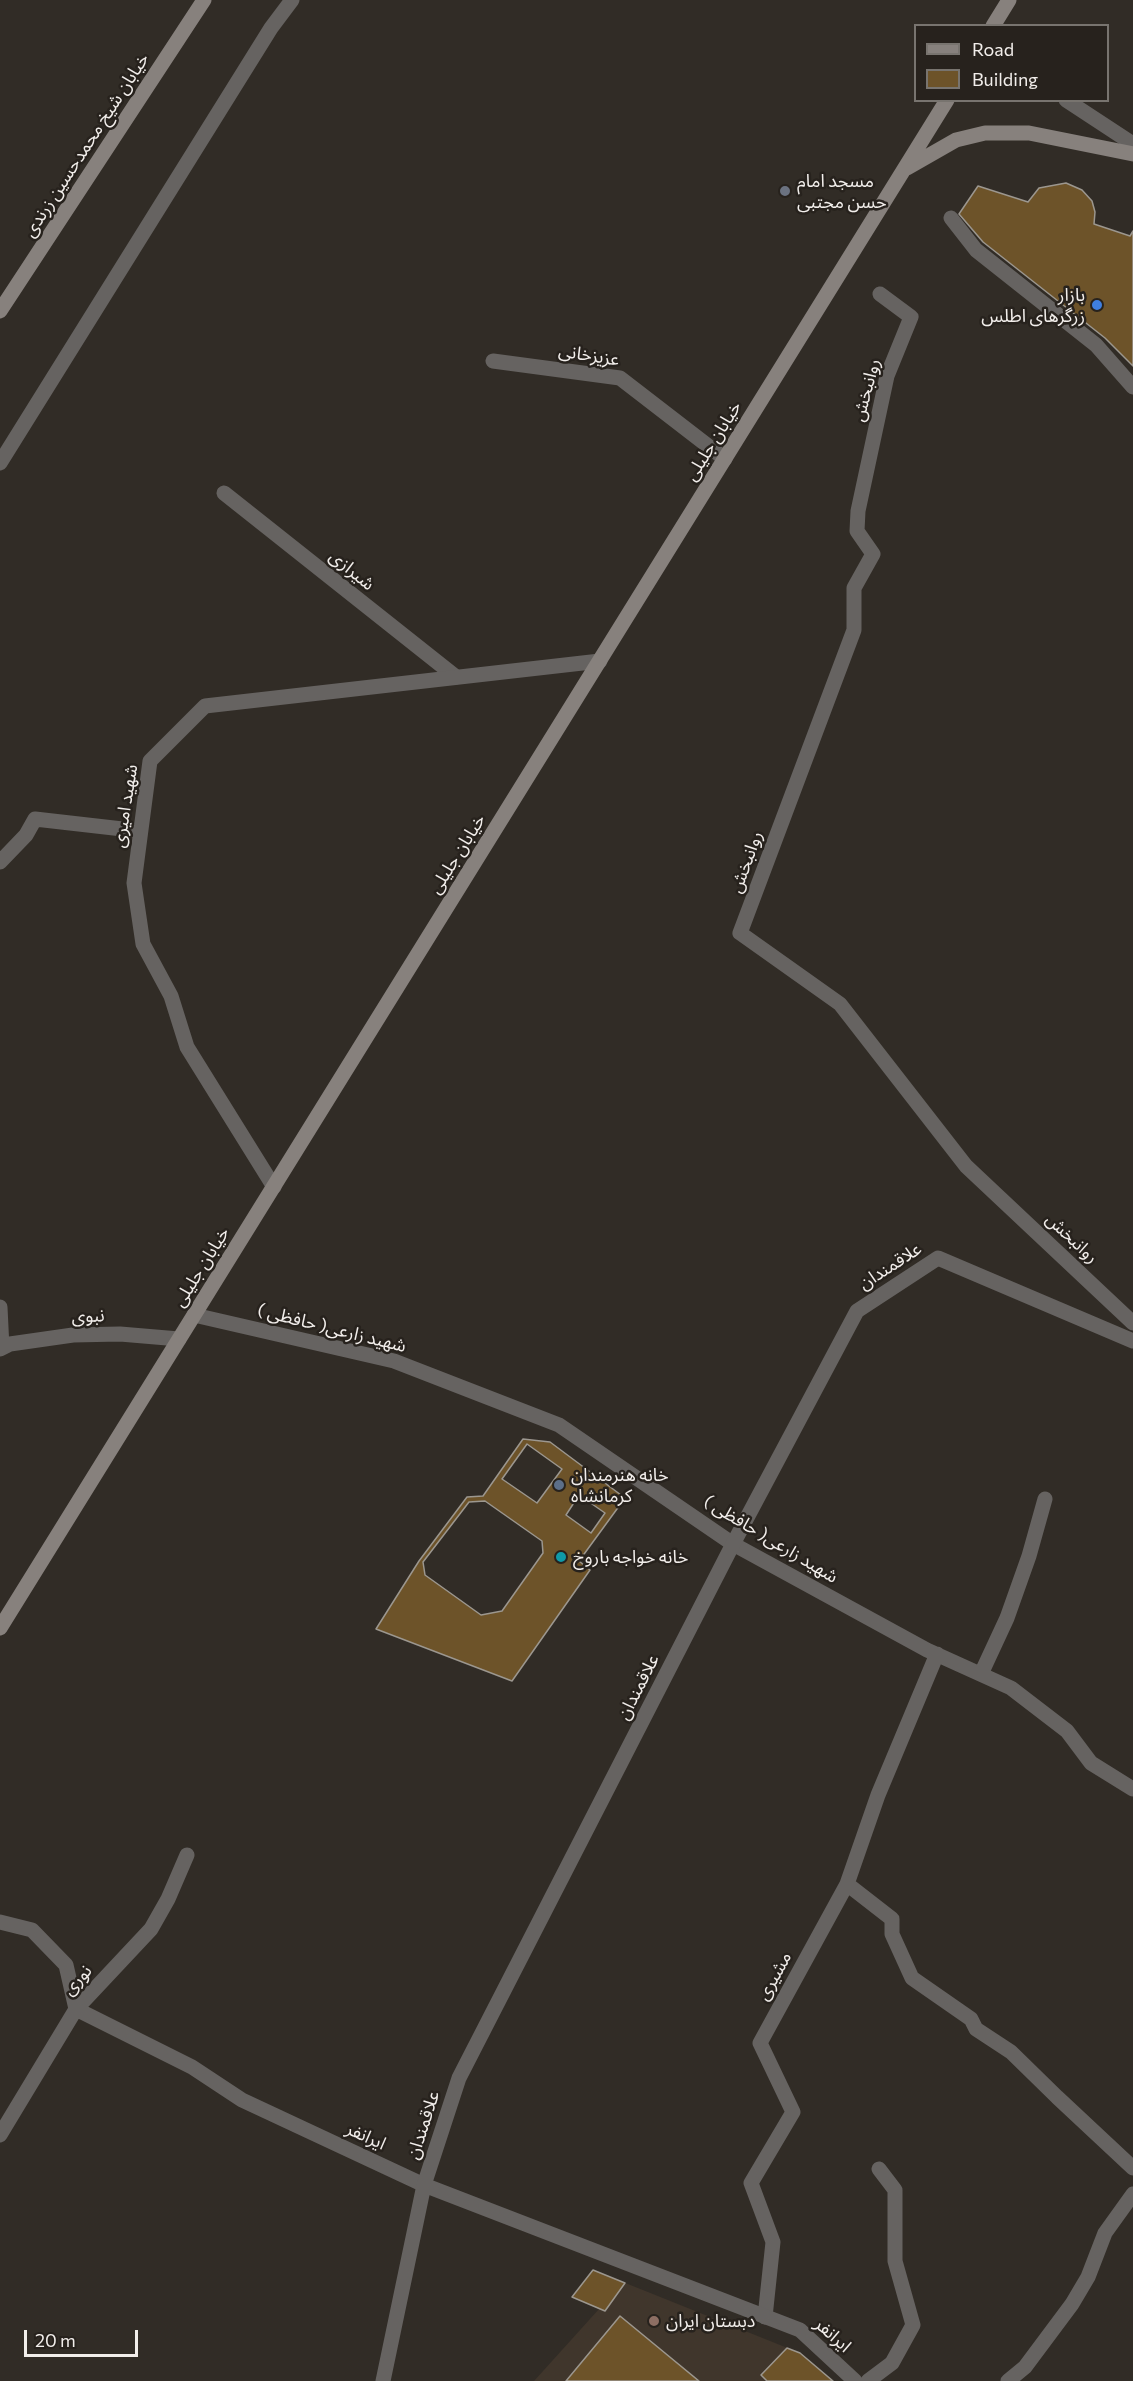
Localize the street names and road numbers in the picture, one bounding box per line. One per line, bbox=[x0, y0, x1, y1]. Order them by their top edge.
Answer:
street label: خیابان شیخ محمدحسین زرندی bbox=[18, 49, 154, 241]
street label: عزیزخانی bbox=[557, 340, 621, 370]
street label: روانبخش bbox=[847, 356, 885, 424]
street label: خیابان جلیلی bbox=[680, 397, 746, 485]
street label: شیرازی bbox=[325, 545, 379, 595]
street label: شهید امیری bbox=[108, 763, 142, 849]
street label: خیابان جلیلی bbox=[424, 810, 490, 898]
street label: روانبخش bbox=[725, 828, 767, 896]
street label: روانبخش bbox=[1041, 1208, 1103, 1268]
street label: خیابان جلیلی bbox=[168, 1223, 234, 1311]
street label: علاقمندان bbox=[854, 1238, 926, 1294]
street label: شهید زارعی( حافظی ) bbox=[255, 1299, 409, 1357]
street label: نبوی bbox=[71, 1304, 105, 1328]
street label: شهید زارعی( حافظی ) bbox=[700, 1490, 842, 1588]
street label: علاقمندان bbox=[612, 1651, 664, 1723]
street label: مشیری bbox=[752, 1948, 796, 2004]
street label: نوری bbox=[58, 1960, 96, 2000]
street label: علاقمندان bbox=[402, 2088, 444, 2162]
street label: ایرانفر bbox=[343, 2117, 389, 2155]
street label: ایرانفر bbox=[810, 2313, 856, 2357]

